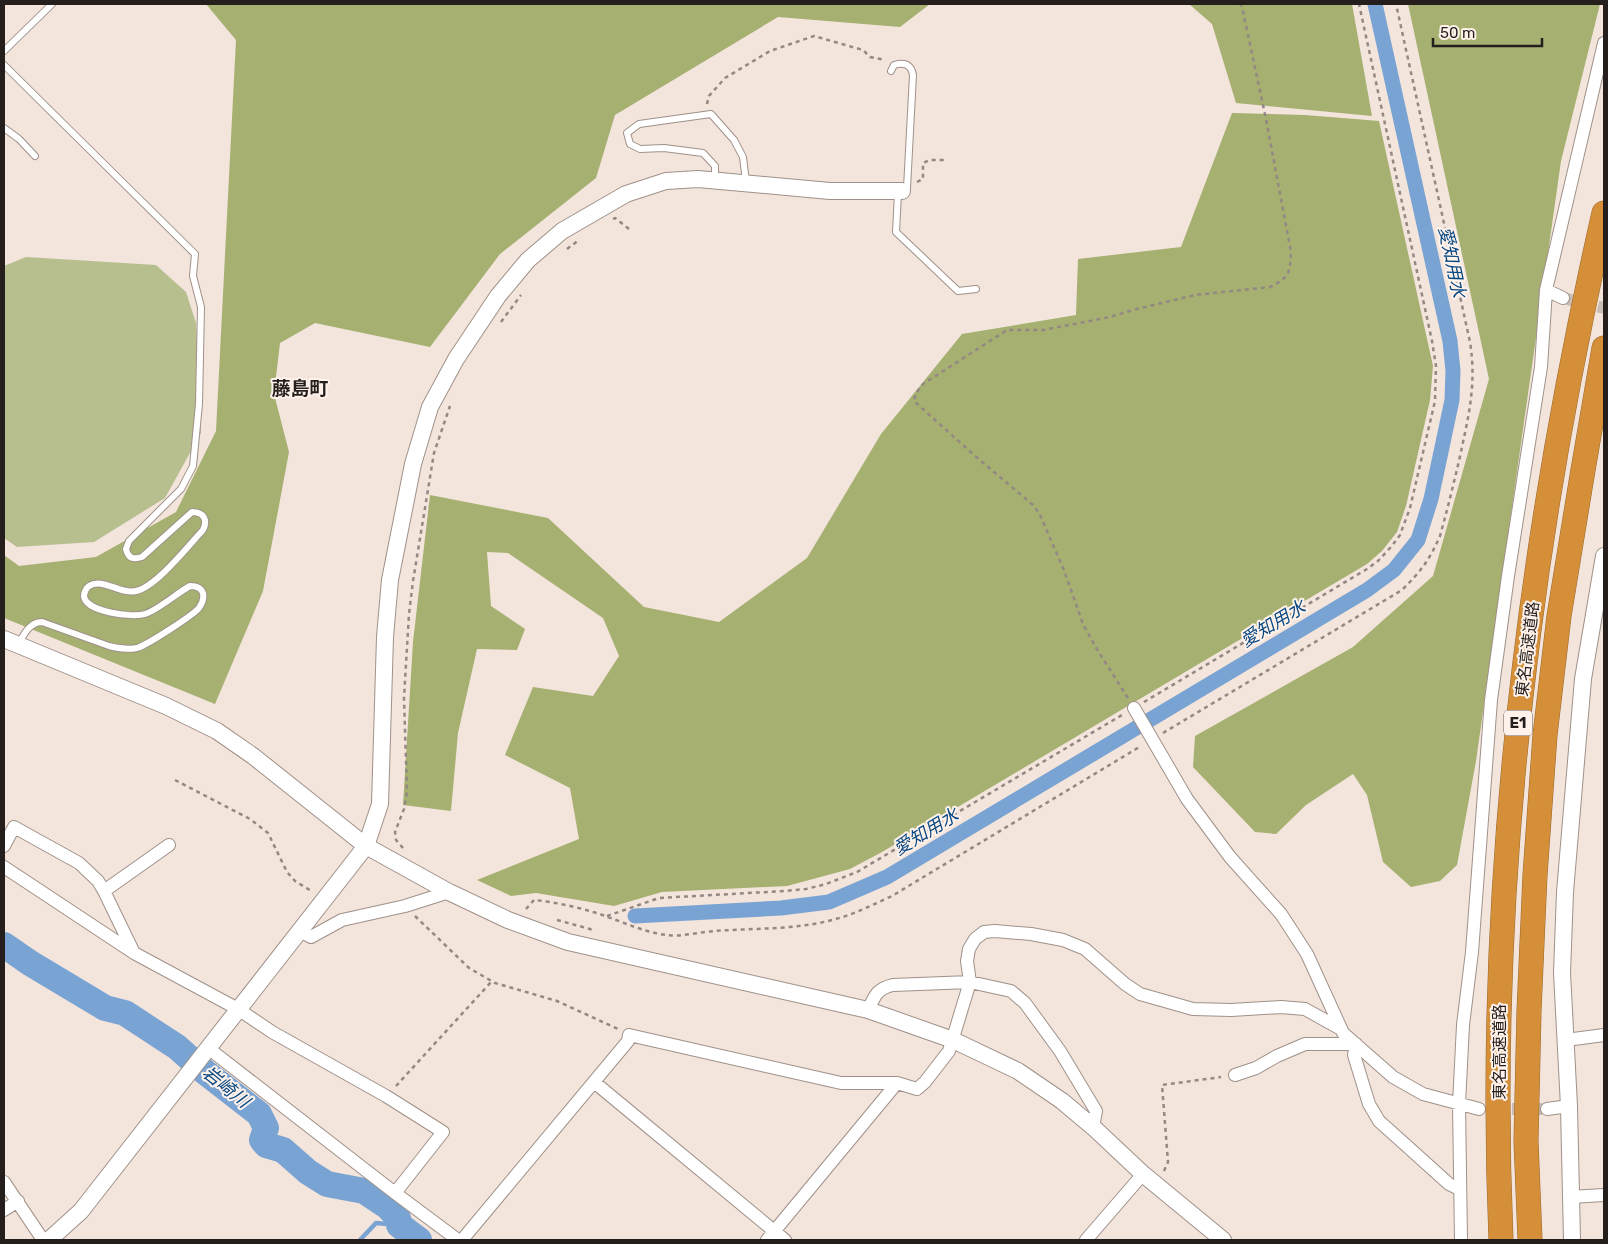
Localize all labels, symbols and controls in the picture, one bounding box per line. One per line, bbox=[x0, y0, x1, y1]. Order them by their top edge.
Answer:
scale bar bbox=[1433, 15, 1542, 47]
text: 50 m bbox=[1440, 24, 1475, 42]
water label: 愛知用水 bbox=[1434, 224, 1471, 301]
district label: 藤島町 bbox=[271, 377, 329, 400]
water label: 愛知用水 bbox=[1236, 595, 1311, 652]
street label: 東名高速道路 bbox=[1512, 600, 1543, 698]
road number: E1 bbox=[1504, 710, 1532, 736]
water label: 愛知用水 bbox=[889, 803, 964, 860]
street label: 東名高速道路 bbox=[1490, 1004, 1509, 1100]
water label: 岩崎川 bbox=[198, 1061, 255, 1114]

